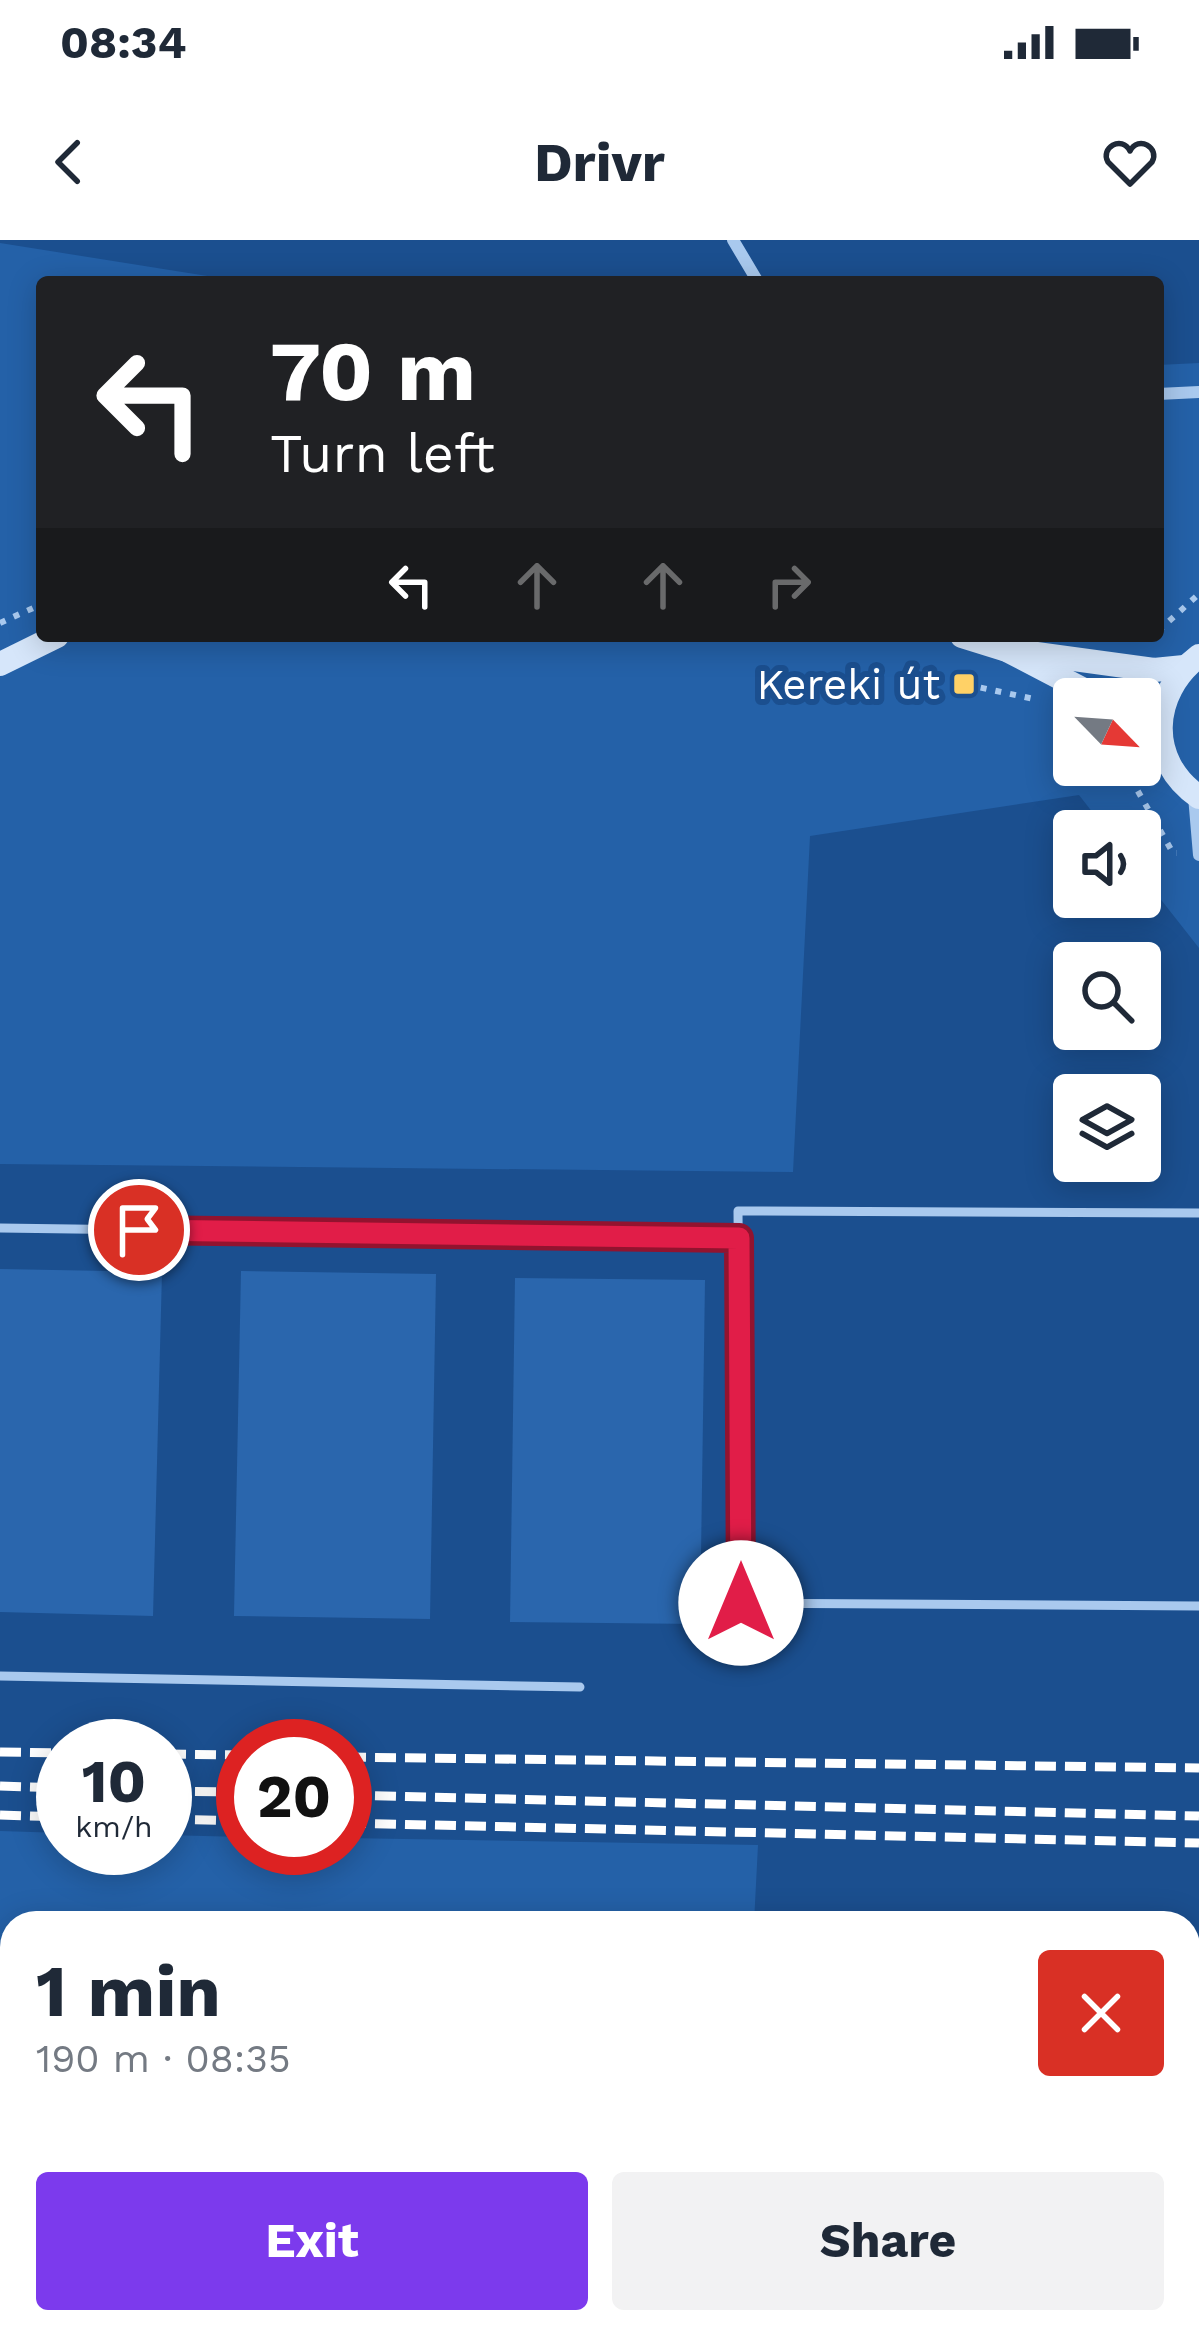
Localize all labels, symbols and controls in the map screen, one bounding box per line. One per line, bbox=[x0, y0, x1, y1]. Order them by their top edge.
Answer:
text: 08:34 bbox=[60, 16, 187, 69]
icon: back bbox=[36, 129, 102, 195]
icon: heart bbox=[1097, 129, 1163, 195]
text: Drivr bbox=[534, 131, 665, 194]
text: 70 m bbox=[270, 322, 476, 420]
icon: left bbox=[72, 324, 228, 480]
text: Turn left bbox=[270, 422, 495, 485]
icon: left bbox=[378, 552, 444, 618]
icon: ahead bbox=[504, 552, 570, 618]
icon: ahead bbox=[630, 552, 696, 618]
icon: right bbox=[756, 552, 822, 618]
place label: Kereki út bbox=[756, 660, 940, 709]
marker: Kereki út bbox=[951, 671, 977, 697]
north arrow bbox=[1053, 678, 1161, 786]
map controls bbox=[1053, 678, 1161, 1182]
button: sound bbox=[1053, 810, 1161, 918]
button: search bbox=[1053, 942, 1161, 1050]
button: layers bbox=[1053, 1074, 1161, 1182]
pin bbox=[88, 1179, 190, 1281]
icon: arrive bbox=[106, 1197, 172, 1263]
position arrow bbox=[678, 1540, 804, 1666]
speed limit sign: 20 bbox=[216, 1719, 372, 1875]
text: 10 bbox=[82, 1746, 146, 1817]
text: km/h bbox=[75, 1809, 153, 1844]
text: 1 min bbox=[36, 1949, 221, 2033]
button: close bbox=[1038, 1950, 1164, 2076]
text: 190 m · 08:35 bbox=[36, 2036, 291, 2081]
button: Exit bbox=[36, 2172, 588, 2310]
button: Share bbox=[612, 2172, 1164, 2310]

